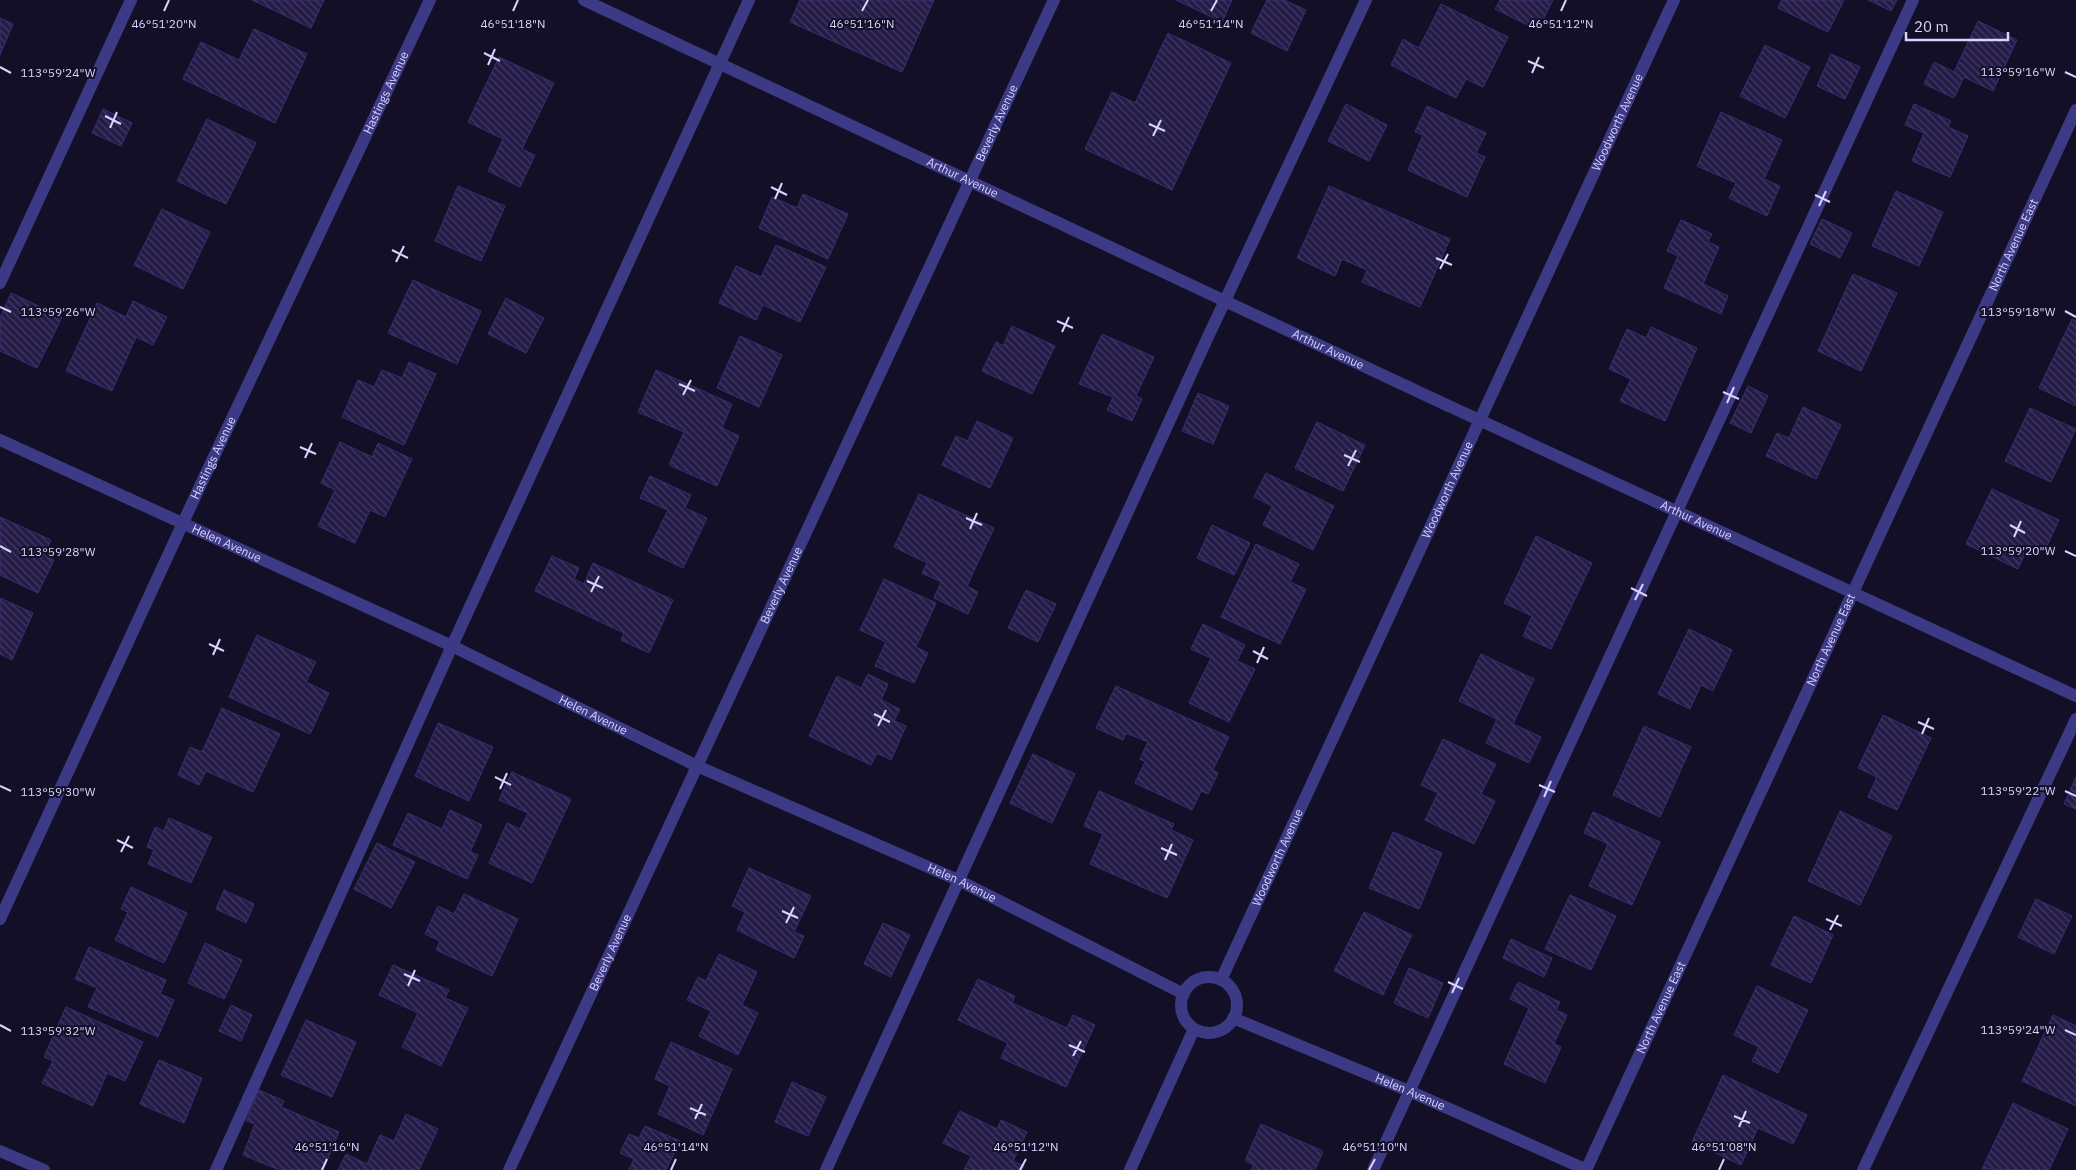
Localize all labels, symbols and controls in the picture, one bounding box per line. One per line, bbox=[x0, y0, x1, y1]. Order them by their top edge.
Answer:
scale bar bbox=[1906, 10, 2008, 42]
text: 46°51'20"N bbox=[131, 16, 197, 31]
text: 46°51'18"N bbox=[480, 16, 546, 31]
text: 46°51'16"N bbox=[829, 16, 895, 31]
text: 46°51'14"N bbox=[1178, 16, 1244, 31]
text: 46°51'12"N bbox=[1528, 16, 1594, 31]
text: 20 m bbox=[1914, 17, 1949, 36]
street label: Hastings Avenue bbox=[360, 48, 412, 136]
text: 113°59'16"W bbox=[1981, 64, 2056, 79]
text: 113°59'24"W bbox=[21, 65, 96, 80]
street label: Woodworth Avenue bbox=[1588, 71, 1646, 173]
street label: Beverly Avenue bbox=[972, 82, 1021, 164]
street label: Arthur Avenue bbox=[924, 154, 1001, 201]
street label: North Avenue East bbox=[1985, 196, 2041, 293]
text: 113°59'26"W bbox=[21, 304, 96, 319]
text: 113°59'18"W bbox=[1981, 304, 2056, 319]
street label: Arthur Avenue bbox=[1290, 326, 1367, 372]
street label: Hastings Avenue bbox=[187, 414, 239, 502]
street label: Woodworth Avenue bbox=[1418, 438, 1476, 541]
street label: Arthur Avenue bbox=[1658, 497, 1735, 543]
street label: Helen Avenue bbox=[190, 520, 264, 565]
text: 113°59'20"W bbox=[1981, 543, 2056, 558]
text: 113°59'28"W bbox=[21, 544, 96, 559]
street label: Beverly Avenue bbox=[757, 544, 805, 626]
street label: North Avenue East bbox=[1803, 591, 1858, 688]
street label: Helen Avenue bbox=[557, 692, 631, 738]
text: 113°59'22"W bbox=[1981, 783, 2056, 798]
text: 113°59'30"W bbox=[21, 784, 96, 799]
street label: Woodworth Avenue bbox=[1248, 806, 1306, 908]
street label: Helen Avenue bbox=[925, 860, 999, 905]
street label: Beverly Avenue bbox=[586, 911, 634, 993]
street label: North Avenue East bbox=[1633, 959, 1688, 1056]
text: 113°59'24"W bbox=[1981, 1022, 2056, 1037]
text: 113°59'32"W bbox=[21, 1023, 96, 1038]
street label: Helen Avenue bbox=[1373, 1070, 1448, 1113]
text: 46°51'16"N bbox=[294, 1139, 360, 1154]
text: 46°51'14"N bbox=[643, 1139, 709, 1154]
text: 46°51'12"N bbox=[993, 1139, 1059, 1154]
text: 46°51'10"N bbox=[1342, 1139, 1408, 1154]
text: 46°51'08"N bbox=[1691, 1139, 1757, 1154]

